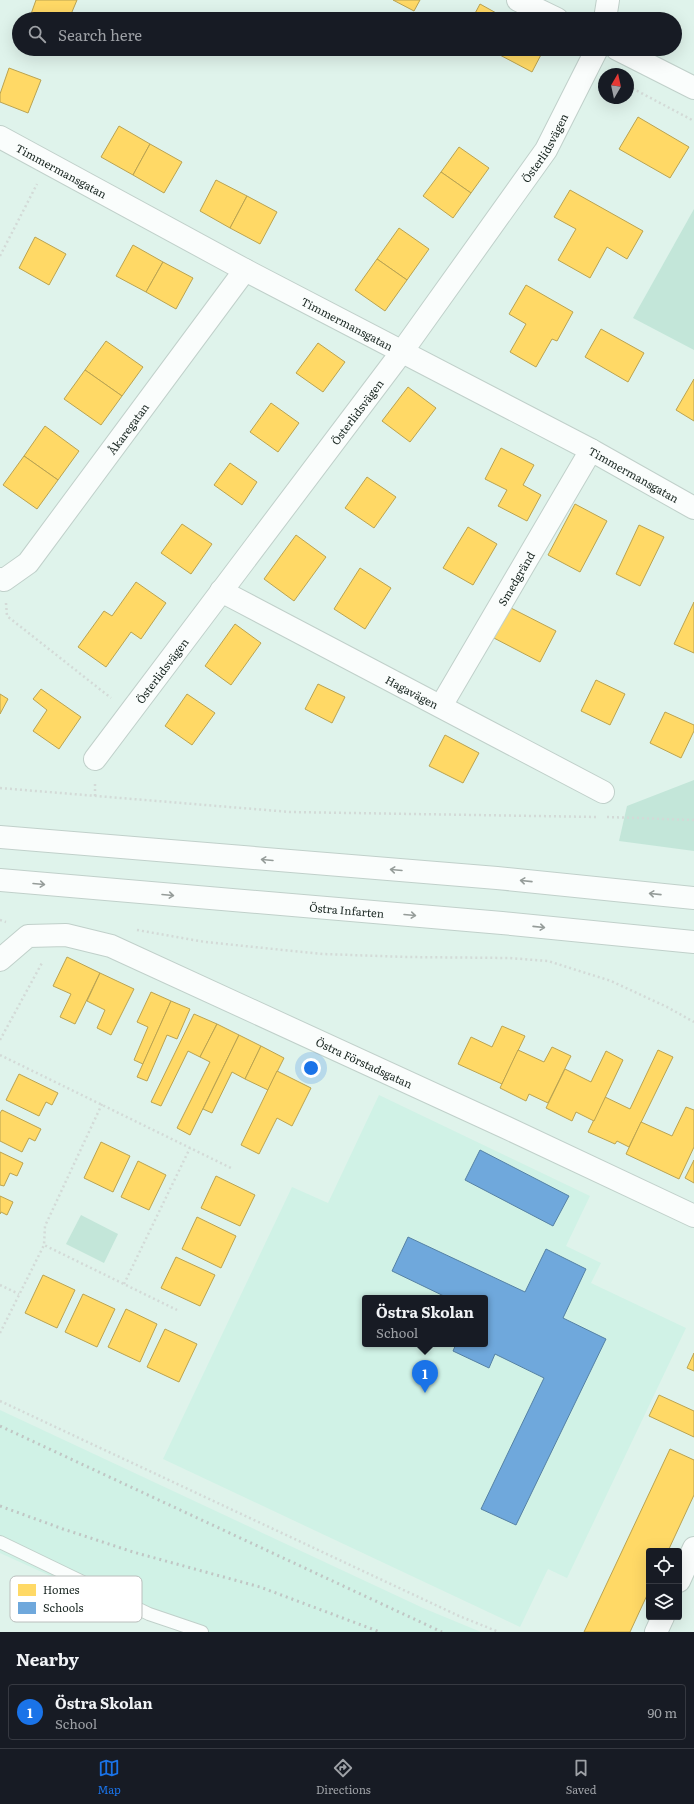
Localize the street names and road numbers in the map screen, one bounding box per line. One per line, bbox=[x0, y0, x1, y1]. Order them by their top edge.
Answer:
street label: Österlidsvägen bbox=[517, 110, 571, 186]
street label: Timmermansgatan bbox=[13, 139, 110, 202]
street label: Timmermansgatan bbox=[299, 293, 396, 354]
street label: Österlidsvägen bbox=[327, 376, 387, 448]
street label: Åkaregatan bbox=[103, 399, 152, 458]
street label: Timmermansgatan bbox=[586, 442, 682, 506]
street label: Smedgränd bbox=[494, 548, 538, 609]
street label: Österlidsvägen bbox=[132, 634, 192, 706]
street label: Hagavägen bbox=[383, 671, 441, 712]
street label: Östra Infarten bbox=[309, 899, 385, 921]
street label: Östra Förstadsgatan bbox=[313, 1033, 415, 1091]

